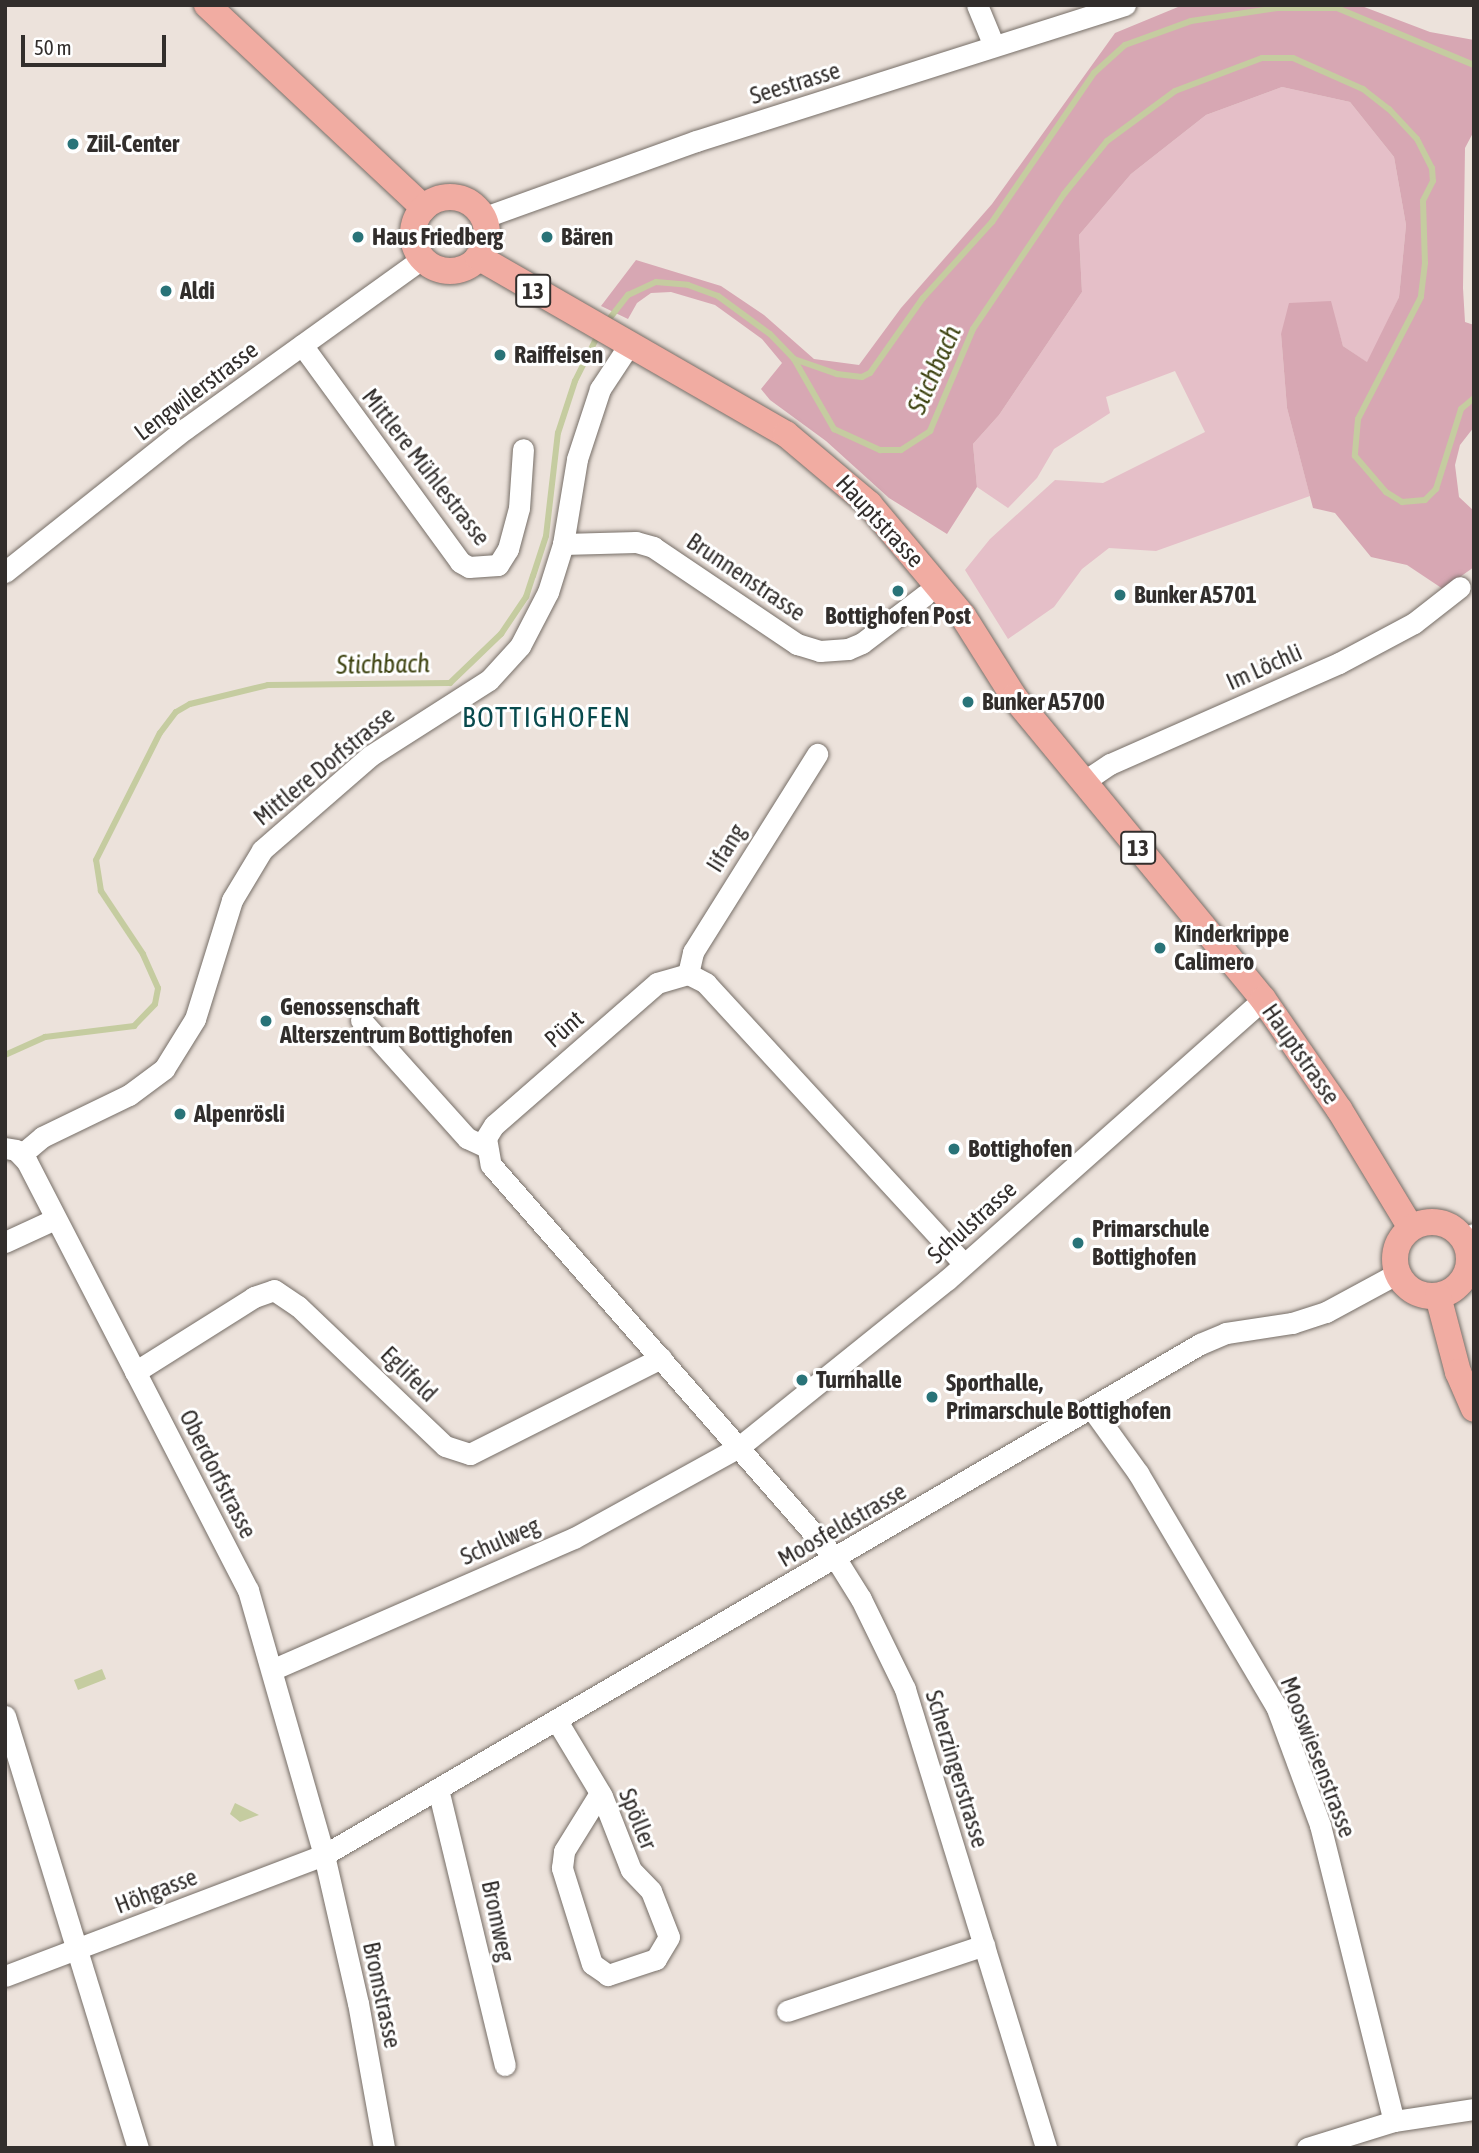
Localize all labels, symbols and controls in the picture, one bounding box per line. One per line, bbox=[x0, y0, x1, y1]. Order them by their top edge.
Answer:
scale bar bbox=[24, 21, 170, 65]
text: 50 m bbox=[34, 35, 72, 59]
street label: Seestrasse bbox=[746, 56, 844, 110]
place label: Ziil-Center bbox=[87, 130, 179, 158]
marker: Ziil-Center bbox=[65, 136, 81, 152]
place label: Haus Friedberg bbox=[372, 223, 503, 251]
place label: Bären bbox=[561, 223, 613, 251]
marker: Haus Friedberg bbox=[350, 229, 366, 245]
marker: Bären bbox=[539, 229, 555, 245]
road number: 13 bbox=[514, 272, 552, 310]
place label: Aldi bbox=[180, 277, 215, 305]
marker: Aldi bbox=[158, 283, 174, 299]
water label: Stichbach bbox=[902, 321, 968, 419]
street label: Lengwilerstrasse bbox=[129, 335, 263, 447]
place label: Raiffeisen bbox=[514, 341, 603, 369]
marker: Raiffeisen bbox=[492, 347, 508, 363]
street label: Mittlere Mühlestrasse bbox=[356, 383, 496, 551]
street label: Hauptstrasse bbox=[830, 469, 930, 573]
street label: Brunnenstrasse bbox=[681, 527, 811, 627]
place label: Bunker A5701 bbox=[1134, 581, 1257, 609]
marker: Bottighofen Post bbox=[890, 583, 906, 599]
marker: Bunker A5701 bbox=[1112, 587, 1128, 603]
place label: Bottighofen Post bbox=[825, 602, 971, 630]
street label: Im Löchli bbox=[1222, 638, 1306, 696]
water label: Stichbach bbox=[336, 649, 430, 681]
place label: Bunker A5700 bbox=[982, 688, 1105, 716]
marker: Bunker A5700 bbox=[960, 694, 976, 710]
street label: Mittlere Dorfstrasse bbox=[248, 700, 400, 832]
district label: BOTTIGHOFEN bbox=[463, 700, 631, 734]
street label: Iifang bbox=[700, 819, 752, 877]
road number: 13 bbox=[1119, 828, 1157, 868]
place label: Kinderkrippe Calimero bbox=[1174, 920, 1289, 976]
marker: Kinderkrippe Calimero bbox=[1152, 940, 1168, 956]
place label: Genossenschaft Alterszentrum Bottighofen bbox=[280, 993, 513, 1049]
street label: Hauptstrasse bbox=[1256, 998, 1346, 1110]
street label: Pünt bbox=[539, 1004, 589, 1054]
marker: Genossenschaft Alterszentrum Bottighofen bbox=[258, 1013, 274, 1029]
place label: Alpenrösli bbox=[194, 1100, 285, 1128]
marker: Alpenrösli bbox=[172, 1106, 188, 1122]
place label: Bottighofen bbox=[968, 1135, 1072, 1163]
marker: Bottighofen bbox=[946, 1141, 962, 1157]
street label: Schulstrasse bbox=[922, 1175, 1022, 1269]
place label: Primarschule Bottighofen bbox=[1092, 1215, 1209, 1271]
marker: Primarschule Bottighofen bbox=[1070, 1235, 1086, 1251]
street label: Eglifeld bbox=[375, 1340, 443, 1408]
place label: Turnhalle bbox=[816, 1366, 902, 1394]
place label: Sporthalle, Primarschule Bottighofen bbox=[946, 1369, 1171, 1425]
marker: Turnhalle bbox=[794, 1372, 810, 1388]
marker: Sporthalle, Primarschule Bottighofen bbox=[924, 1389, 940, 1405]
street label: Oberdorfstrasse bbox=[173, 1405, 263, 1543]
street label: Moosfeldstrasse bbox=[773, 1477, 911, 1573]
street label: Schulweg bbox=[456, 1511, 544, 1571]
street label: Mooswiesenstrasse bbox=[1274, 1673, 1362, 1841]
street label: Scherzingerstrasse bbox=[919, 1687, 995, 1851]
street label: Spöller bbox=[613, 1784, 663, 1854]
street label: Höhgasse bbox=[111, 1862, 201, 1920]
street label: Bromweg bbox=[475, 1878, 521, 1964]
street label: Bromstrasse bbox=[357, 1939, 407, 2051]

